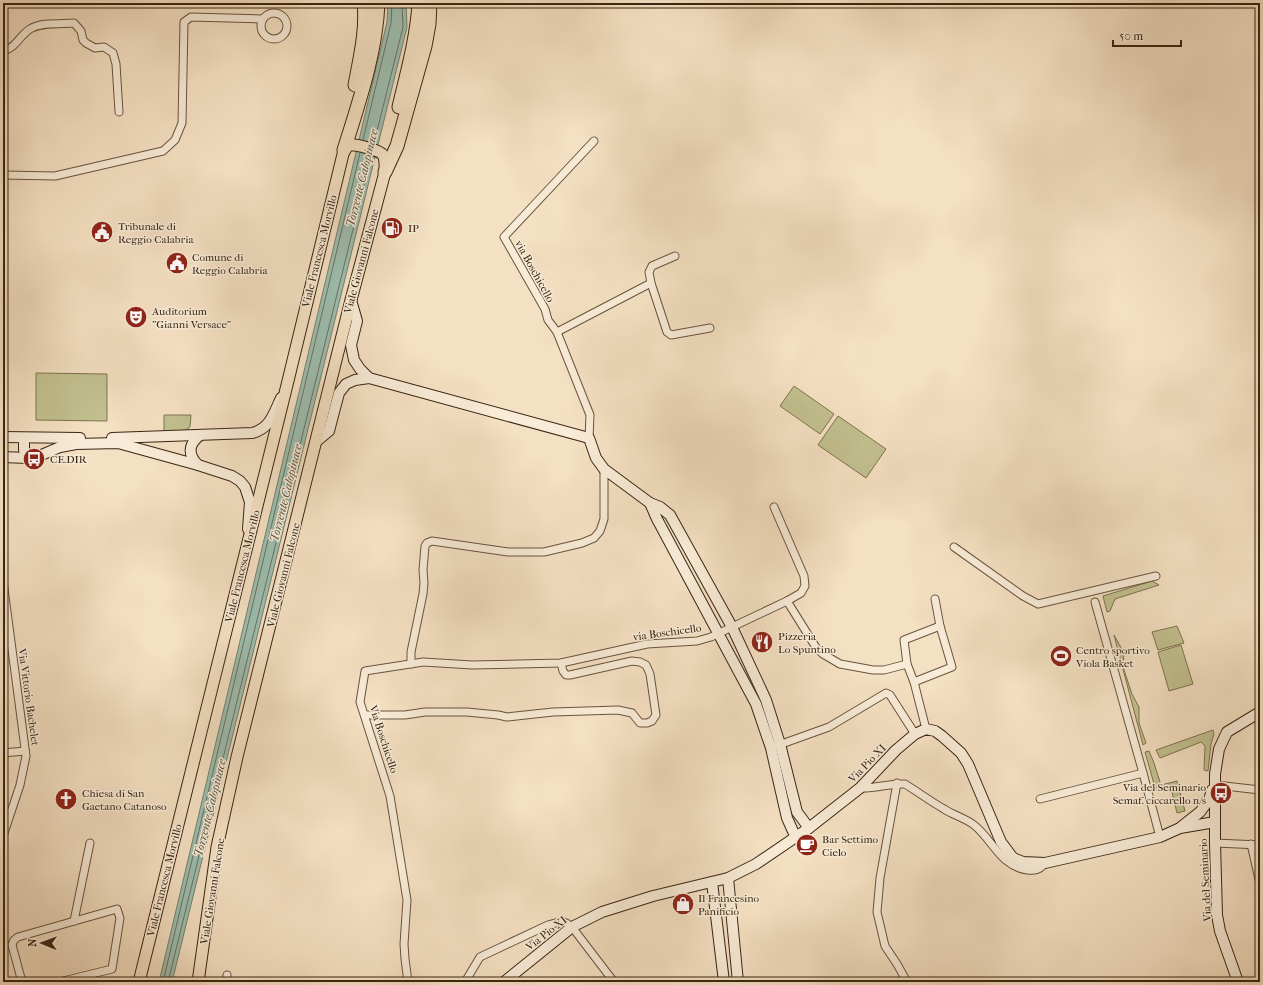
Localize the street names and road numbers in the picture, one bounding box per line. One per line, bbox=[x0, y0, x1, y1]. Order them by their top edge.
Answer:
street label: Viale Francesca Morvillo bbox=[299, 193, 340, 310]
street label: Viale Giovanni Falcone bbox=[341, 207, 382, 316]
street label: via Boschicello bbox=[512, 238, 557, 305]
street label: Viale Francesca Morvillo bbox=[222, 508, 263, 625]
street label: Viale Giovanni Falcone bbox=[264, 521, 303, 630]
street label: via Boschicello bbox=[632, 621, 703, 644]
street label: Via Vittorio Bachelet bbox=[15, 647, 42, 747]
street label: Via Boschicello bbox=[366, 703, 401, 775]
street label: Via Pio XI bbox=[845, 741, 889, 786]
street label: Viale Francesca Morvillo bbox=[144, 822, 185, 939]
street label: Viale Giovanni Falcone bbox=[198, 836, 227, 946]
street label: Via del Seminario bbox=[1197, 838, 1214, 923]
street label: Via Pio XI bbox=[522, 913, 570, 954]

